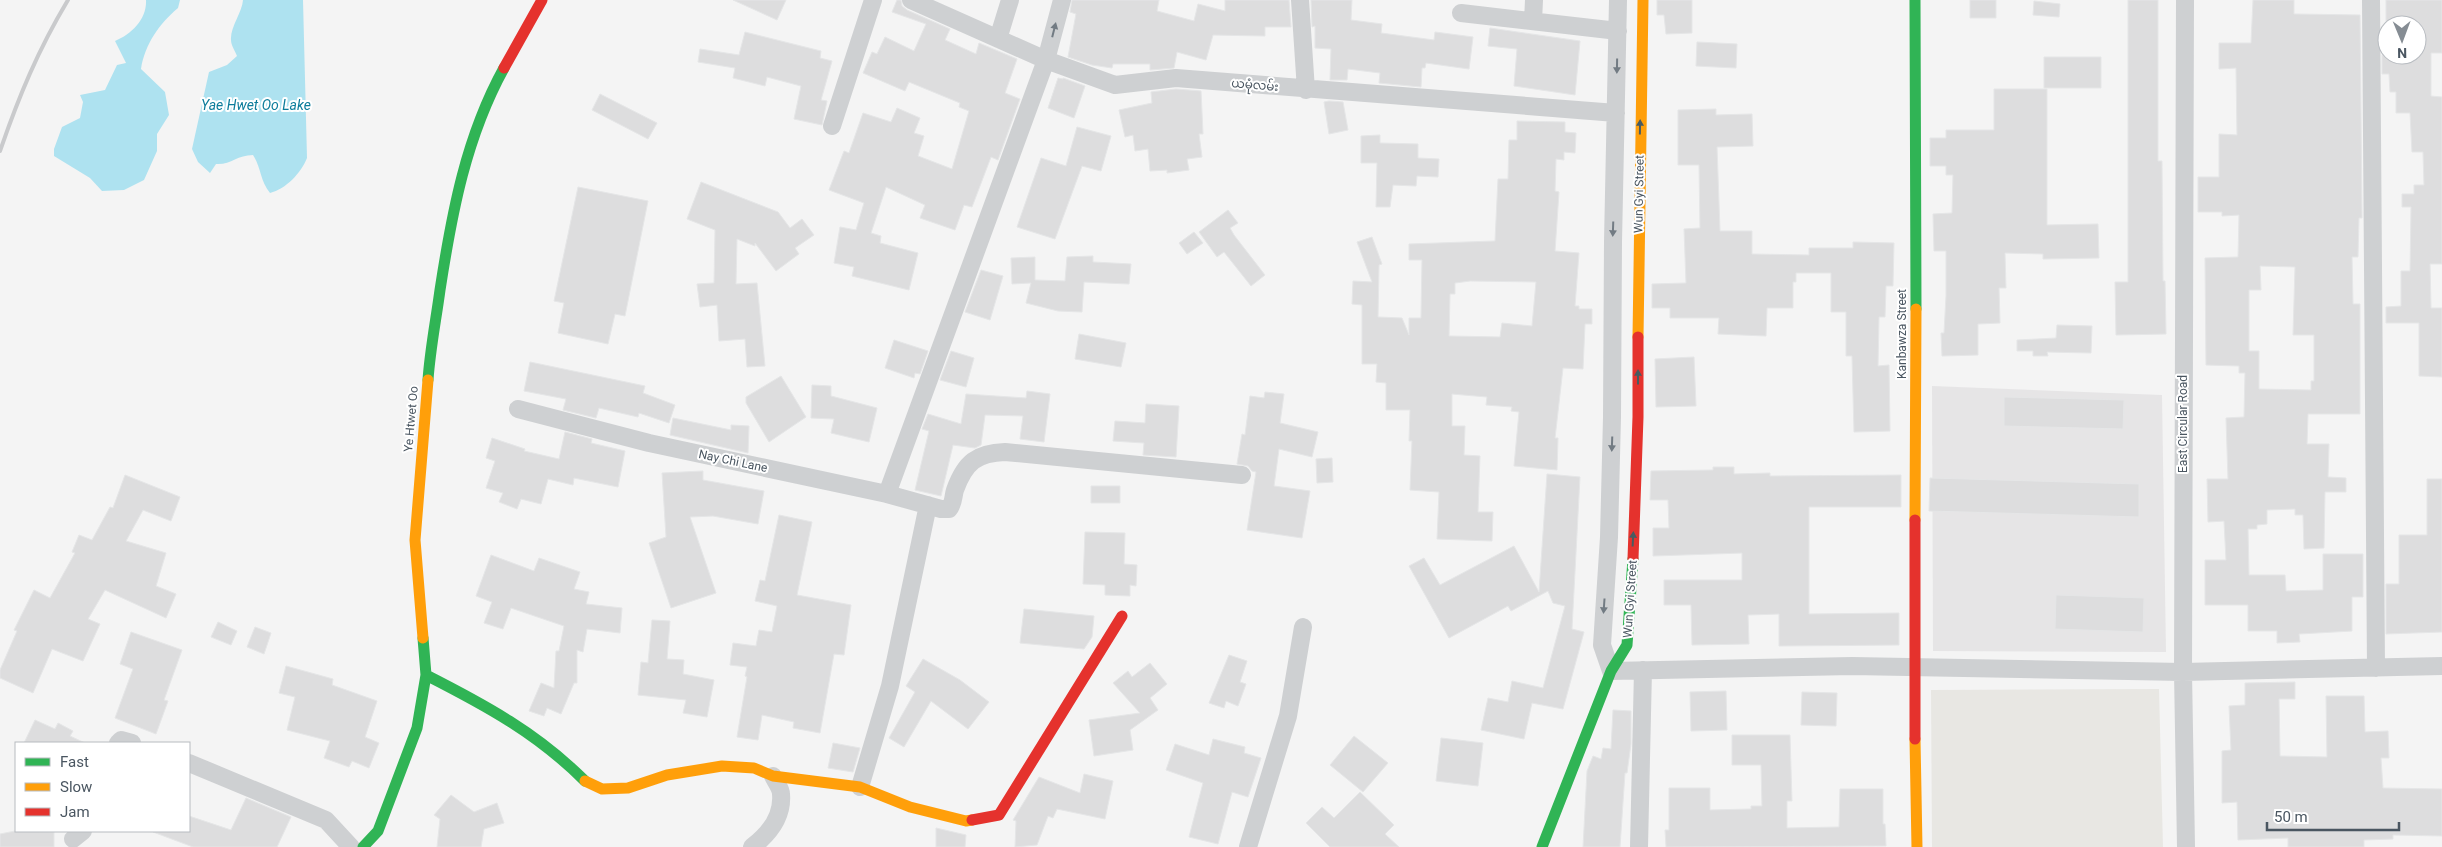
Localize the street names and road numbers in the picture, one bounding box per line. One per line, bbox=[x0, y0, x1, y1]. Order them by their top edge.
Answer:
street label: ယမုံလမ်း bbox=[1231, 74, 1279, 97]
street label: Wun Gyi Street bbox=[1631, 155, 1647, 233]
street label: Kanbawza Street bbox=[1895, 289, 1909, 379]
street label: East Circular Road bbox=[2176, 375, 2190, 473]
street label: Ye Htwet Oo bbox=[401, 385, 421, 453]
street label: Nay Chi Lane bbox=[697, 447, 769, 475]
street label: Wun Gyi Street bbox=[1620, 559, 1640, 638]

